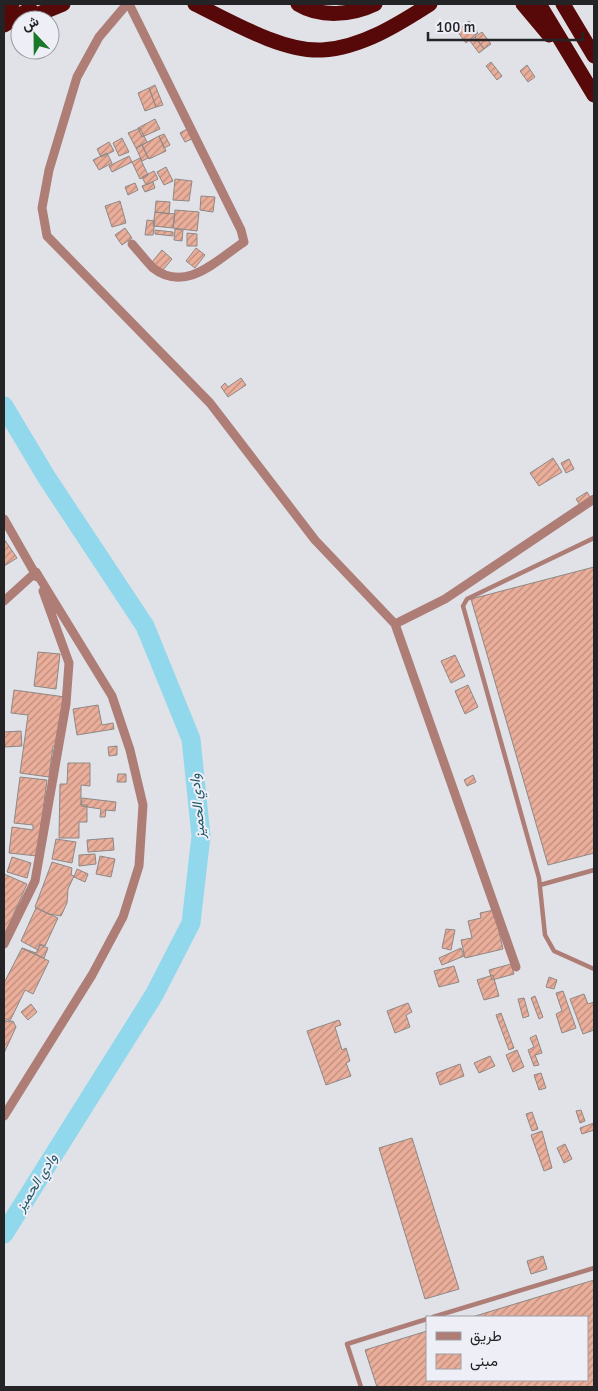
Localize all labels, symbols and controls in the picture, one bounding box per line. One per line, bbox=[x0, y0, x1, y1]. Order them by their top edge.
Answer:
north arrow bbox=[10, 10, 60, 60]
scale bar bbox=[428, 10, 583, 42]
text: ش bbox=[19, 12, 41, 34]
text: 100 m bbox=[436, 18, 476, 36]
water label: وادي الحميز bbox=[186, 772, 212, 840]
water label: وادي الحميز bbox=[11, 1150, 64, 1217]
legend bbox=[426, 1316, 588, 1381]
text: طريق bbox=[470, 1327, 502, 1346]
text: مبنى bbox=[470, 1352, 498, 1371]

